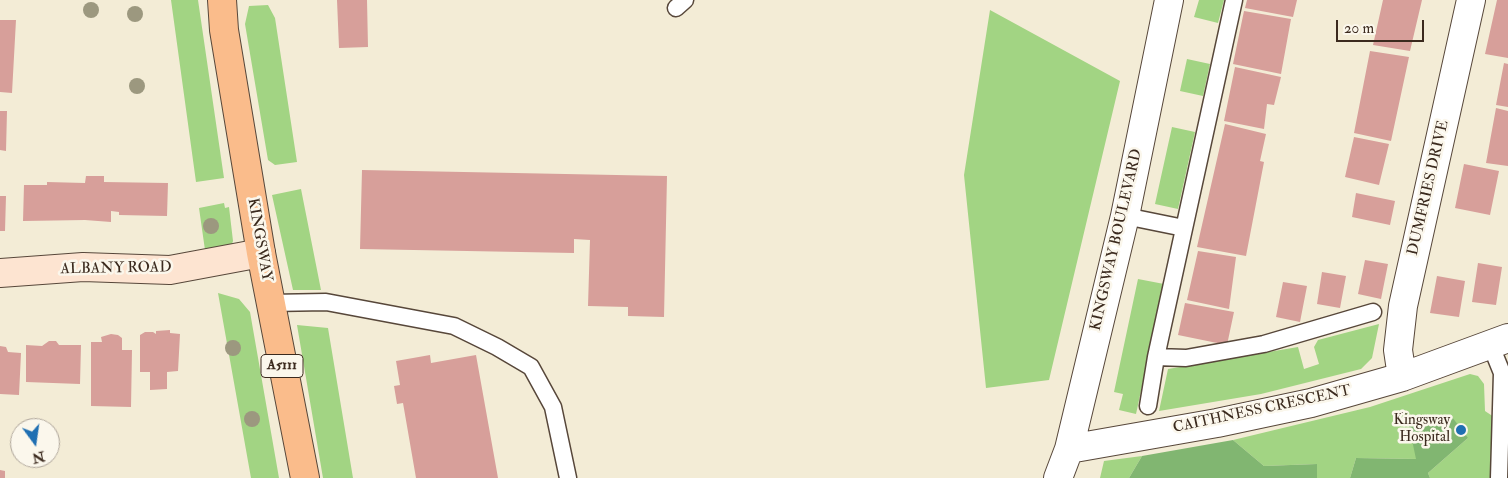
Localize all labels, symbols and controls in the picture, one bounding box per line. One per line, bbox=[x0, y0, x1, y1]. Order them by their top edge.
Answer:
scale bar bbox=[1338, 10, 1426, 42]
text: 20 m bbox=[1344, 19, 1374, 38]
street label: DUMFRIES DRIVE bbox=[1405, 119, 1453, 257]
street label: KINGSWAY BOULEVARD bbox=[1087, 147, 1147, 333]
street label: KINGSWAY bbox=[243, 197, 275, 283]
street label: ALBANY ROAD bbox=[60, 259, 172, 279]
road number: A5111 bbox=[261, 354, 303, 378]
street label: CAITHNESS CRESCENT bbox=[1171, 382, 1353, 438]
place label: Kingsway Hospital bbox=[1393, 412, 1450, 447]
north arrow bbox=[10, 418, 60, 468]
marker: Kingsway Hospital bbox=[1454, 423, 1468, 437]
text: N bbox=[30, 447, 47, 467]

